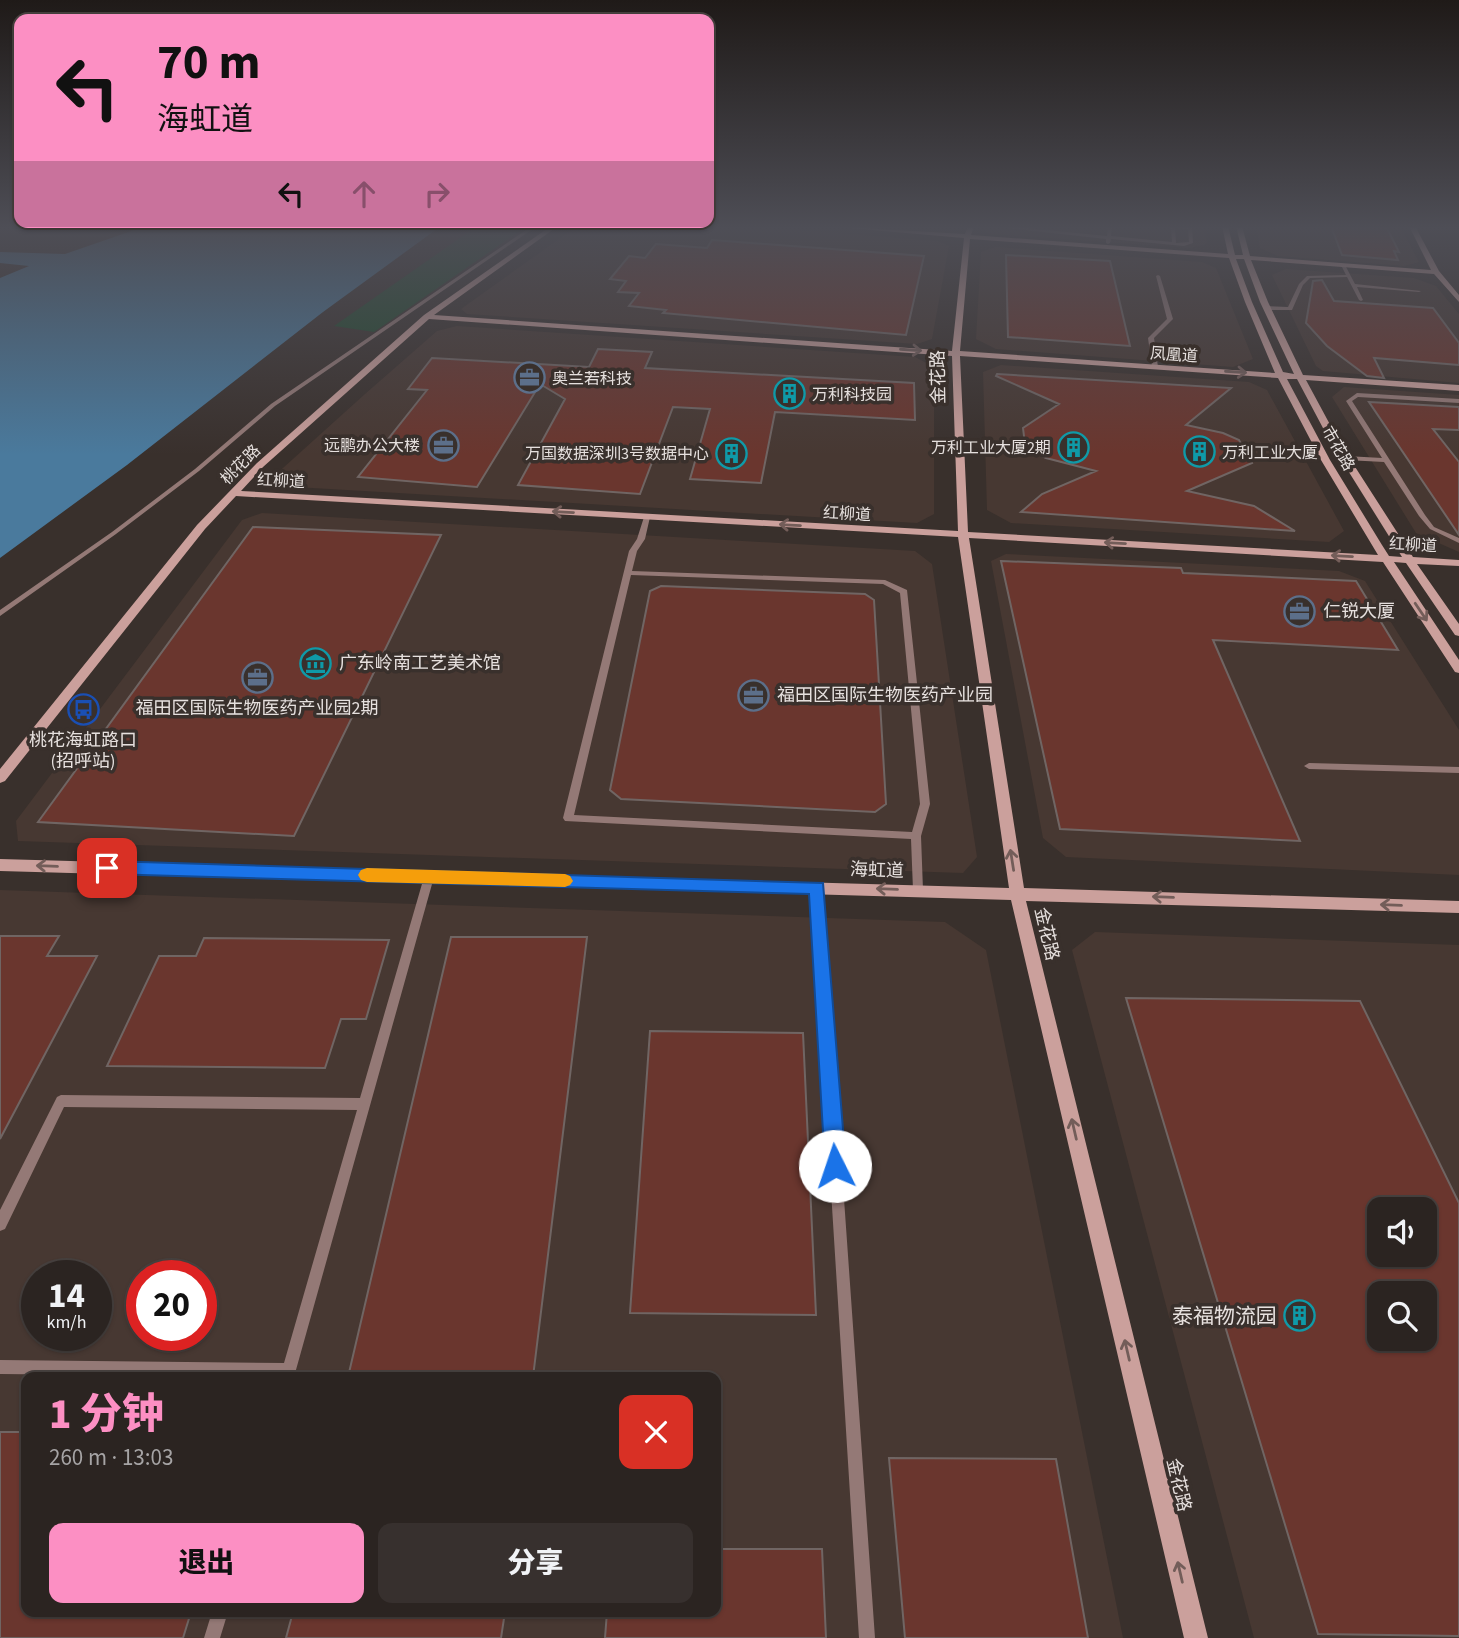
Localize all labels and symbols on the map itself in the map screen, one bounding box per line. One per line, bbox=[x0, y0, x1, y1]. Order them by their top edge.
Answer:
street label: 凤凰道 bbox=[1149, 342, 1199, 368]
one-way arrow bbox=[899, 344, 922, 357]
street label: 金花路 bbox=[926, 350, 951, 404]
office icon: 奥兰若科技 bbox=[512, 361, 546, 395]
one-way arrow bbox=[1224, 366, 1246, 379]
place label: 奥兰若科技 bbox=[552, 368, 632, 390]
building icon: 万利科技园 bbox=[772, 377, 806, 411]
place label: 万利科技园 bbox=[812, 384, 892, 406]
street label: 市花路 bbox=[1317, 422, 1360, 475]
office icon: 远鹏办公大楼 bbox=[426, 428, 460, 462]
building icon: 万利工业大厦2期 bbox=[1057, 430, 1091, 464]
place label: 远鹏办公大楼 bbox=[324, 435, 420, 457]
building icon: 万利工业大厦 bbox=[1182, 435, 1216, 469]
building icon: 万国数据深圳3号数据中心 bbox=[715, 436, 749, 470]
place label: 万利工业大厦2期 bbox=[931, 437, 1051, 459]
street label: 桃花路 bbox=[216, 440, 265, 489]
place label: 万利工业大厦 bbox=[1222, 442, 1318, 464]
place label: 万国数据深圳3号数据中心 bbox=[525, 443, 709, 465]
street label: 红柳道 bbox=[256, 469, 305, 493]
street label: 红柳道 bbox=[822, 502, 871, 526]
one-way arrow bbox=[551, 506, 574, 519]
one-way arrow bbox=[779, 518, 802, 531]
street label: 红柳道 bbox=[1388, 533, 1437, 557]
one-way arrow bbox=[1104, 537, 1127, 550]
one-way arrow bbox=[1331, 550, 1354, 563]
office icon: 仁锐大厦 bbox=[1283, 594, 1317, 628]
place label: 仁锐大厦 bbox=[1323, 599, 1395, 624]
one-way arrow bbox=[1414, 602, 1428, 622]
museum icon: 广东岭南工艺美术馆 bbox=[299, 646, 333, 680]
place label: 广东岭南工艺美术馆 bbox=[339, 651, 501, 676]
office icon: 福田区国际生物医药产业园2期 bbox=[240, 661, 274, 695]
office icon: 福田区国际生物医药产业园 bbox=[737, 678, 771, 712]
place label: 福田区国际生物医药产业园 bbox=[777, 683, 993, 708]
bus stop icon: 桃花海虹路口 (招呼站) bbox=[66, 692, 100, 726]
place label: 福田区国际生物医药产业园2期 bbox=[136, 696, 378, 721]
place label: 桃花海虹路口 (招呼站) bbox=[29, 728, 137, 774]
pin bbox=[77, 838, 137, 898]
one-way arrow bbox=[1005, 849, 1018, 872]
street label: 海虹道 bbox=[850, 857, 904, 884]
one-way arrow bbox=[36, 860, 59, 873]
one-way arrow bbox=[876, 883, 899, 896]
one-way arrow bbox=[1152, 891, 1175, 904]
one-way arrow bbox=[1380, 898, 1403, 912]
street label: 金花路 bbox=[1028, 905, 1065, 963]
one-way arrow bbox=[1067, 1118, 1080, 1141]
position arrow bbox=[798, 1129, 872, 1203]
speed limit sign: 20 bbox=[126, 1260, 217, 1351]
building icon: 泰福物流园 bbox=[1283, 1299, 1317, 1333]
place label: 泰福物流园 bbox=[1172, 1301, 1277, 1331]
one-way arrow bbox=[1120, 1339, 1133, 1362]
street label: 金花路 bbox=[1160, 1456, 1197, 1514]
one-way arrow bbox=[1173, 1561, 1186, 1584]

